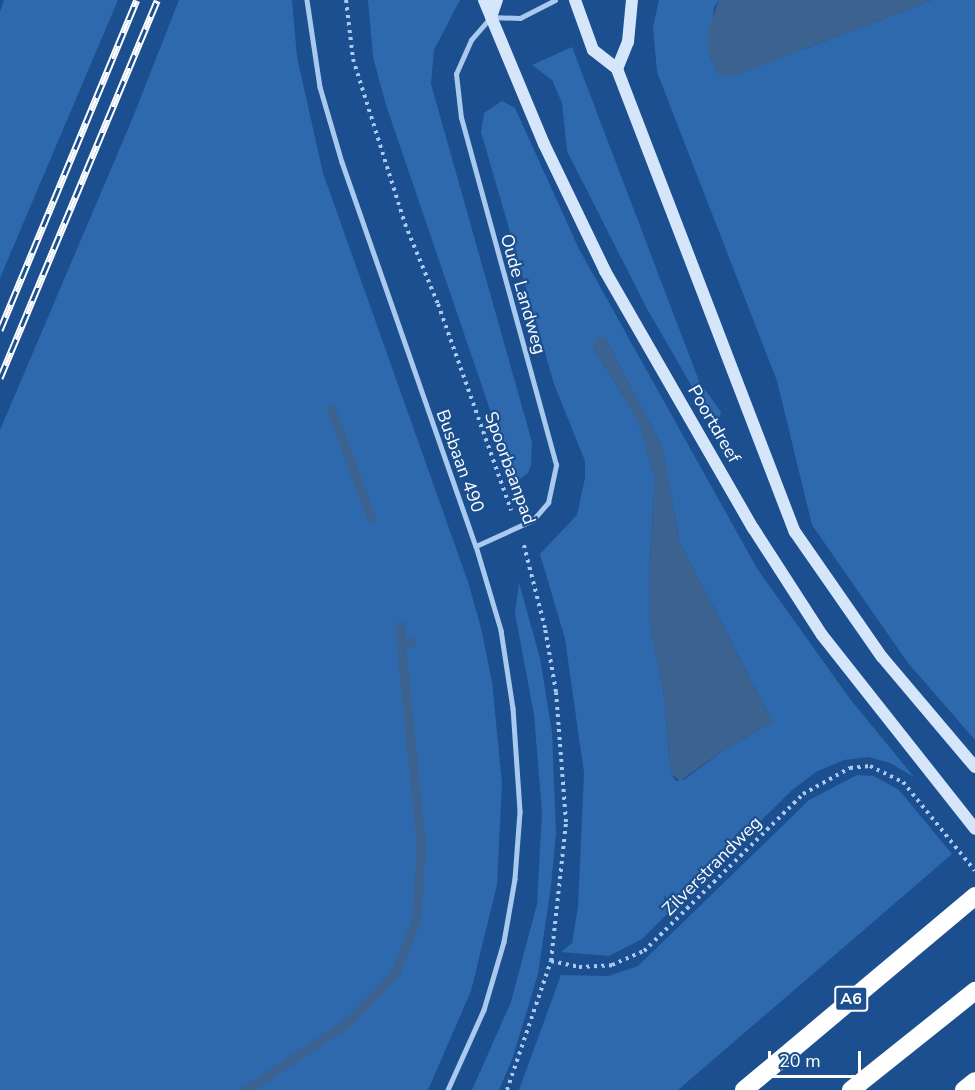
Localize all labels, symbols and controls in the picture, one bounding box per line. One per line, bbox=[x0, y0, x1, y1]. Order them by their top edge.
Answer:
street label: Oude Landweg bbox=[496, 232, 550, 356]
street label: Poortdreef bbox=[683, 381, 745, 467]
street label: Busbaan 490 bbox=[431, 407, 489, 515]
street label: Spoorbaanpad bbox=[480, 409, 540, 527]
street label: Zilverstrandweg bbox=[658, 812, 766, 920]
road number: A6 bbox=[833, 986, 869, 1012]
scale bar bbox=[771, 1039, 864, 1077]
text: 20 m bbox=[779, 1049, 821, 1073]

